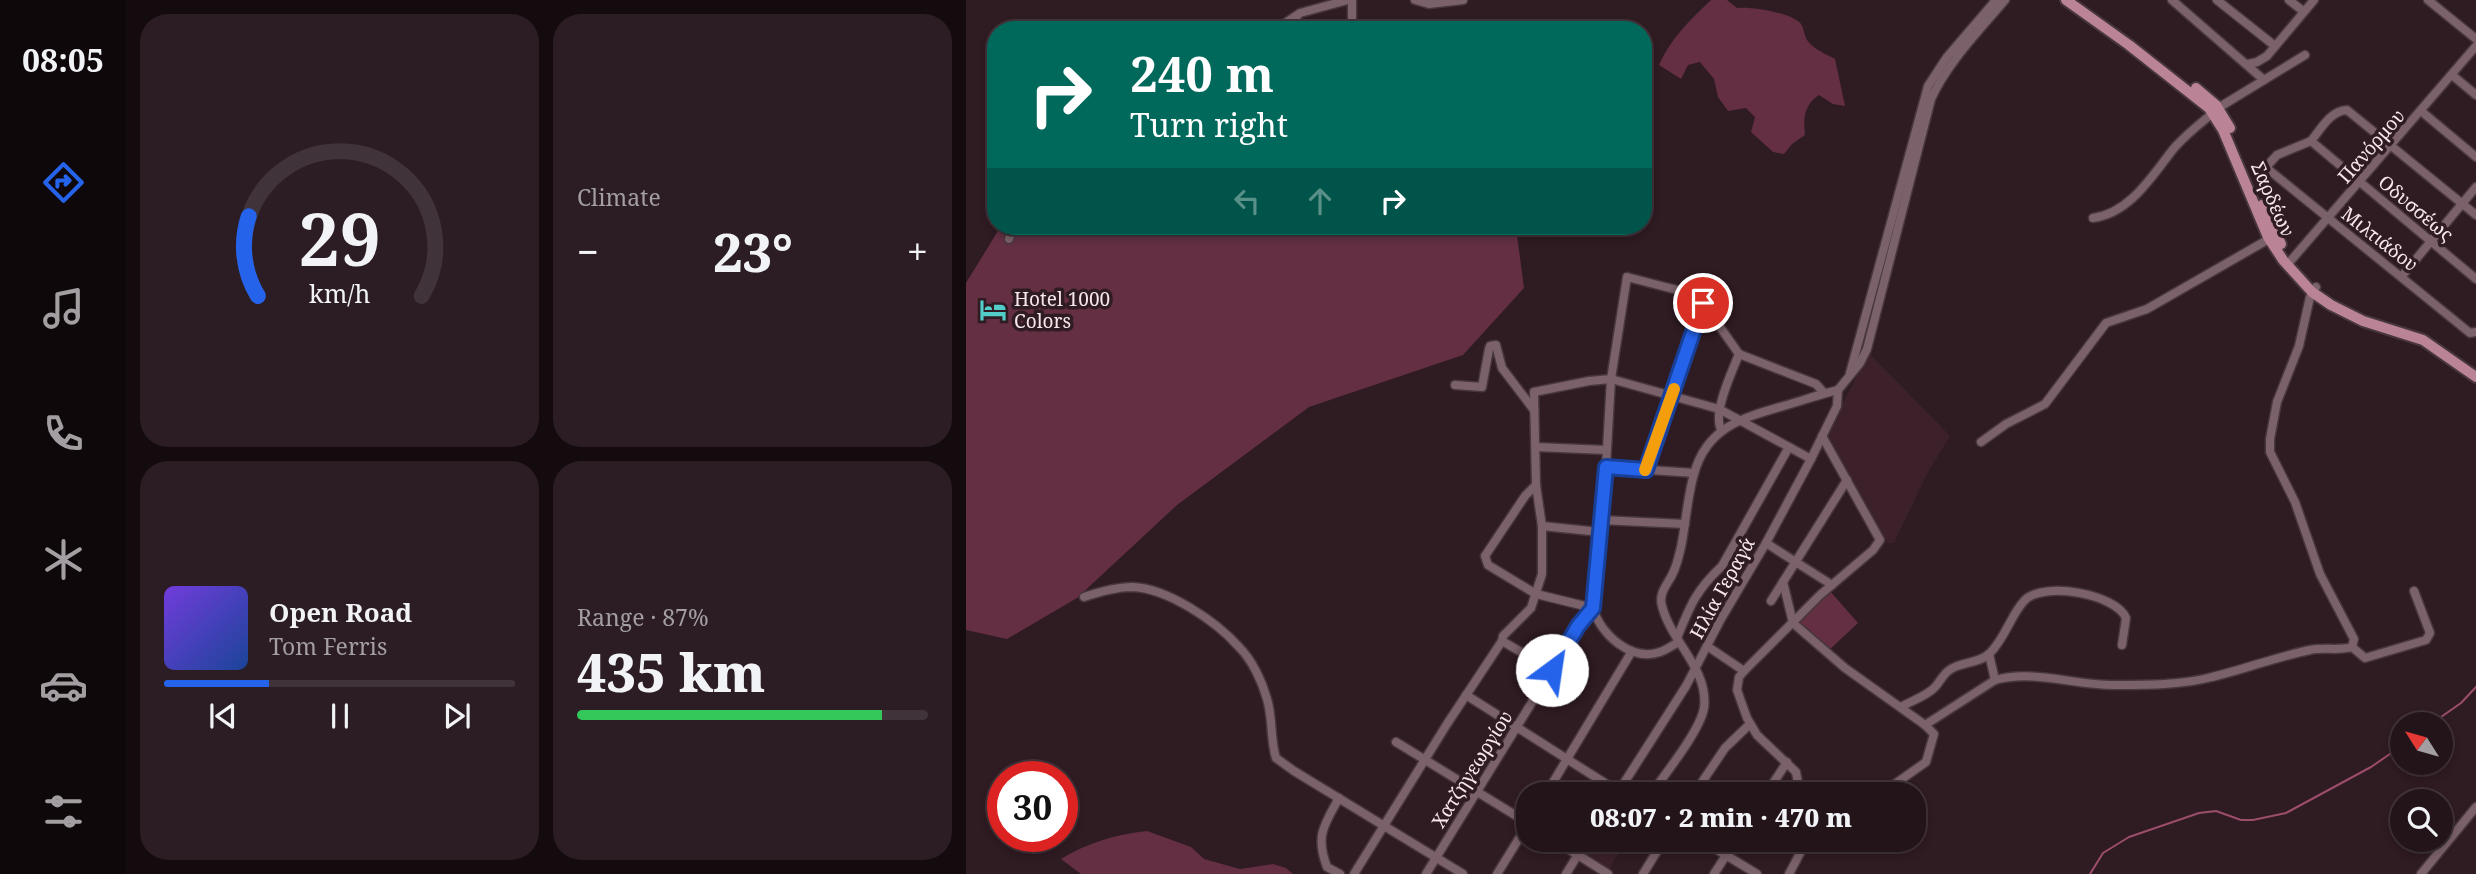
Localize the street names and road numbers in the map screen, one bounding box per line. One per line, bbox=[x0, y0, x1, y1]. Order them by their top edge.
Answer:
street label: Πανόρμου bbox=[2332, 103, 2410, 189]
street label: Σαρδέων bbox=[2245, 157, 2301, 241]
street label: Οδυσσέως bbox=[2373, 169, 2459, 247]
street label: Μιλτιάδου bbox=[2336, 201, 2424, 277]
street label: Ηλία Γεραγά bbox=[1683, 533, 1761, 643]
street label: Χατζηγεωργίου bbox=[1426, 705, 1518, 833]

